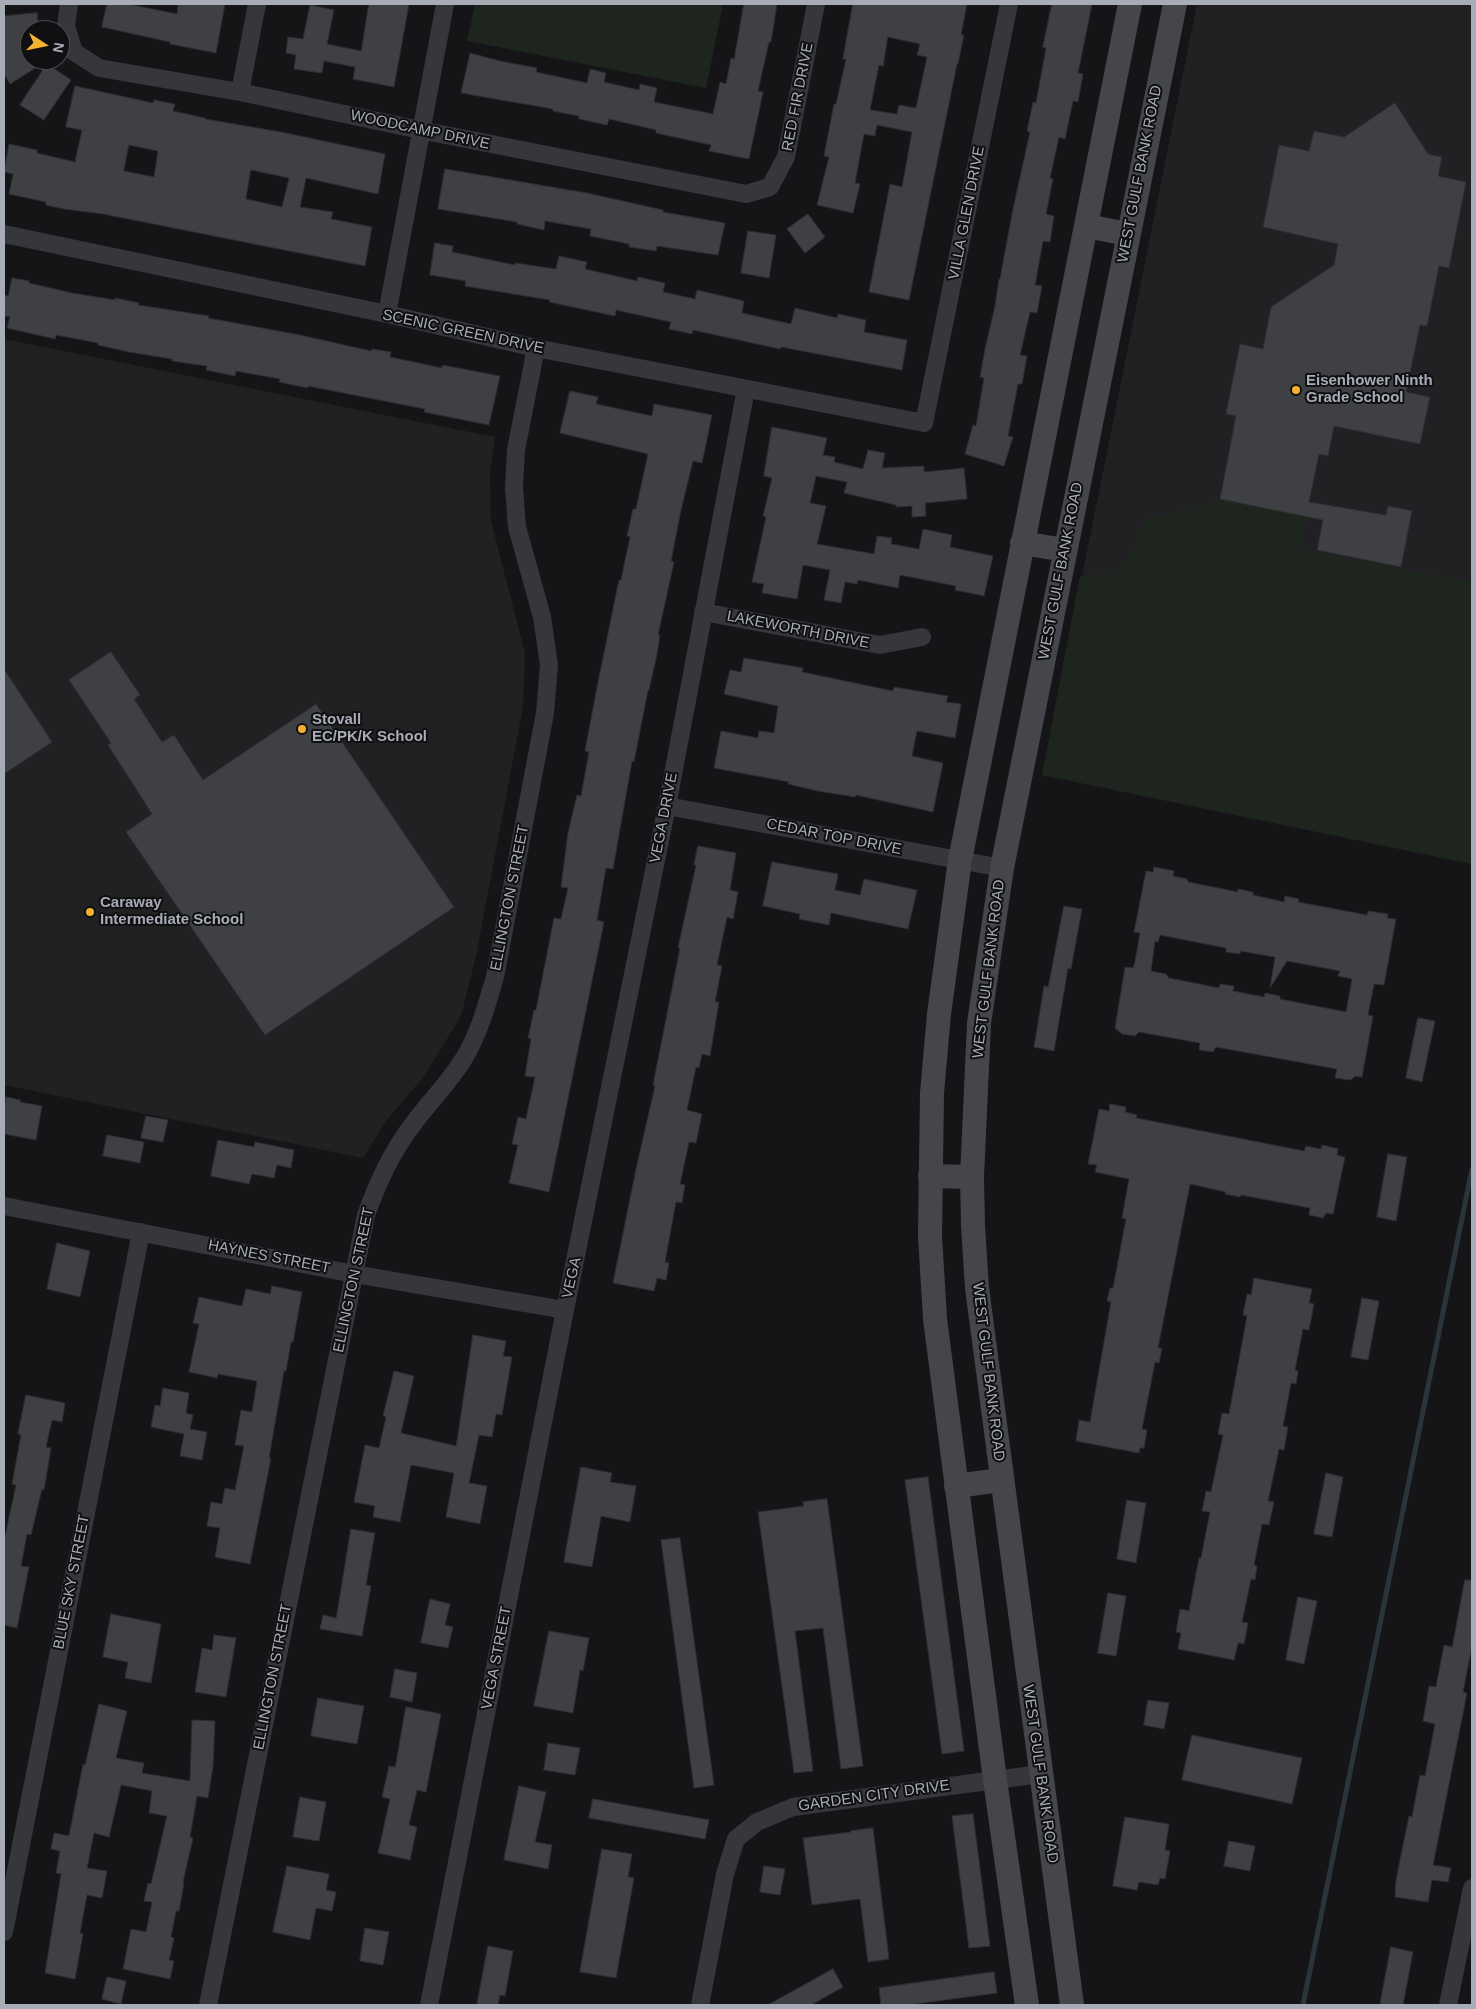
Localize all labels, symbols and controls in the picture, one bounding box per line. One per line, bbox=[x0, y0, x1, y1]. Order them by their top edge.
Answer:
north arrow bbox=[20, 20, 70, 70]
text: N bbox=[50, 41, 68, 54]
street label: RED FIR DRIVE bbox=[779, 41, 817, 153]
street label: WEST GULF BANK ROAD bbox=[1114, 84, 1166, 264]
street label: WOODCAMP DRIVE bbox=[349, 106, 491, 154]
street label: VILLA GLEN DRIVE bbox=[945, 145, 989, 281]
street label: SCENIC GREEN DRIVE bbox=[381, 306, 545, 358]
place label: Eisenhower Ninth Grade School bbox=[1306, 372, 1433, 407]
marker: Eisenhower Ninth Grade School bbox=[1290, 384, 1302, 396]
street label: WEST GULF BANK ROAD bbox=[1035, 481, 1087, 661]
street label: LAKEWORTH DRIVE bbox=[725, 607, 871, 653]
place label: Stovall EC/PK/K School bbox=[312, 711, 427, 746]
marker: Stovall EC/PK/K School bbox=[296, 723, 308, 735]
street label: VEGA DRIVE bbox=[646, 771, 682, 865]
street label: CEDAR TOP DRIVE bbox=[765, 815, 903, 859]
street label: ELLINGTON STREET bbox=[487, 824, 533, 972]
street label: WEST GULF BANK ROAD bbox=[969, 879, 1009, 1059]
place label: Caraway Intermediate School bbox=[100, 894, 243, 929]
marker: Caraway Intermediate School bbox=[84, 906, 96, 918]
street label: ELLINGTON STREET bbox=[330, 1206, 378, 1354]
street label: HAYNES STREET bbox=[206, 1236, 332, 1278]
street label: VEGA bbox=[559, 1256, 585, 1300]
street label: WEST GULF BANK ROAD bbox=[968, 1282, 1008, 1462]
street label: BLUE SKY STREET bbox=[50, 1513, 94, 1651]
street label: ELLINGTON STREET bbox=[250, 1603, 296, 1751]
street label: VEGA STREET bbox=[478, 1605, 516, 1711]
street label: WEST GULF BANK ROAD bbox=[1019, 1684, 1061, 1864]
street label: GARDEN CITY DRIVE bbox=[797, 1776, 951, 1816]

